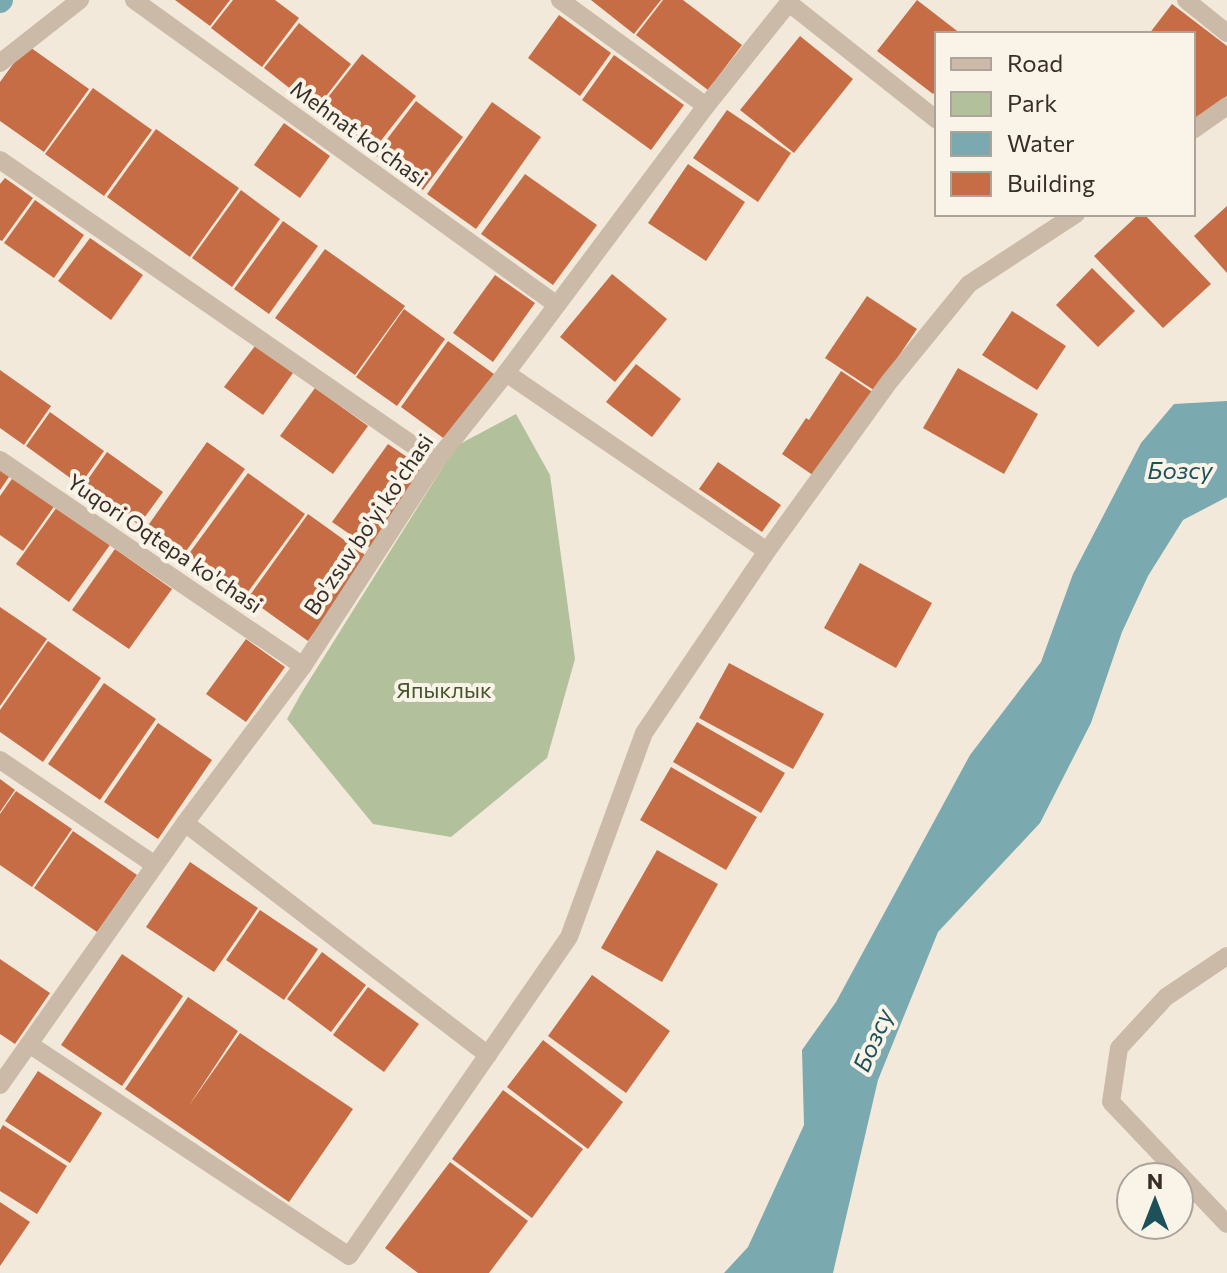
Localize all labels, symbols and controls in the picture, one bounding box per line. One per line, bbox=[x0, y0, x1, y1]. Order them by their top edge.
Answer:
legend bbox=[935, 32, 1195, 216]
text: Road bbox=[1007, 48, 1063, 77]
street label: Mehnat ko'chasi bbox=[285, 74, 433, 192]
text: Park bbox=[1007, 88, 1057, 117]
text: Water bbox=[1007, 128, 1075, 157]
text: Building bbox=[1007, 168, 1095, 197]
street label: Bo'zsuv bo'yi ko'chasi bbox=[298, 429, 438, 619]
water label: Бозсу bbox=[1147, 455, 1214, 484]
street label: Yuqori Oqtepa ko'chasi bbox=[62, 468, 268, 618]
park label: Япыклык bbox=[396, 676, 492, 703]
water label: Бозсу bbox=[846, 1003, 899, 1076]
north arrow bbox=[1115, 1161, 1195, 1241]
text: N bbox=[1147, 1167, 1163, 1194]

